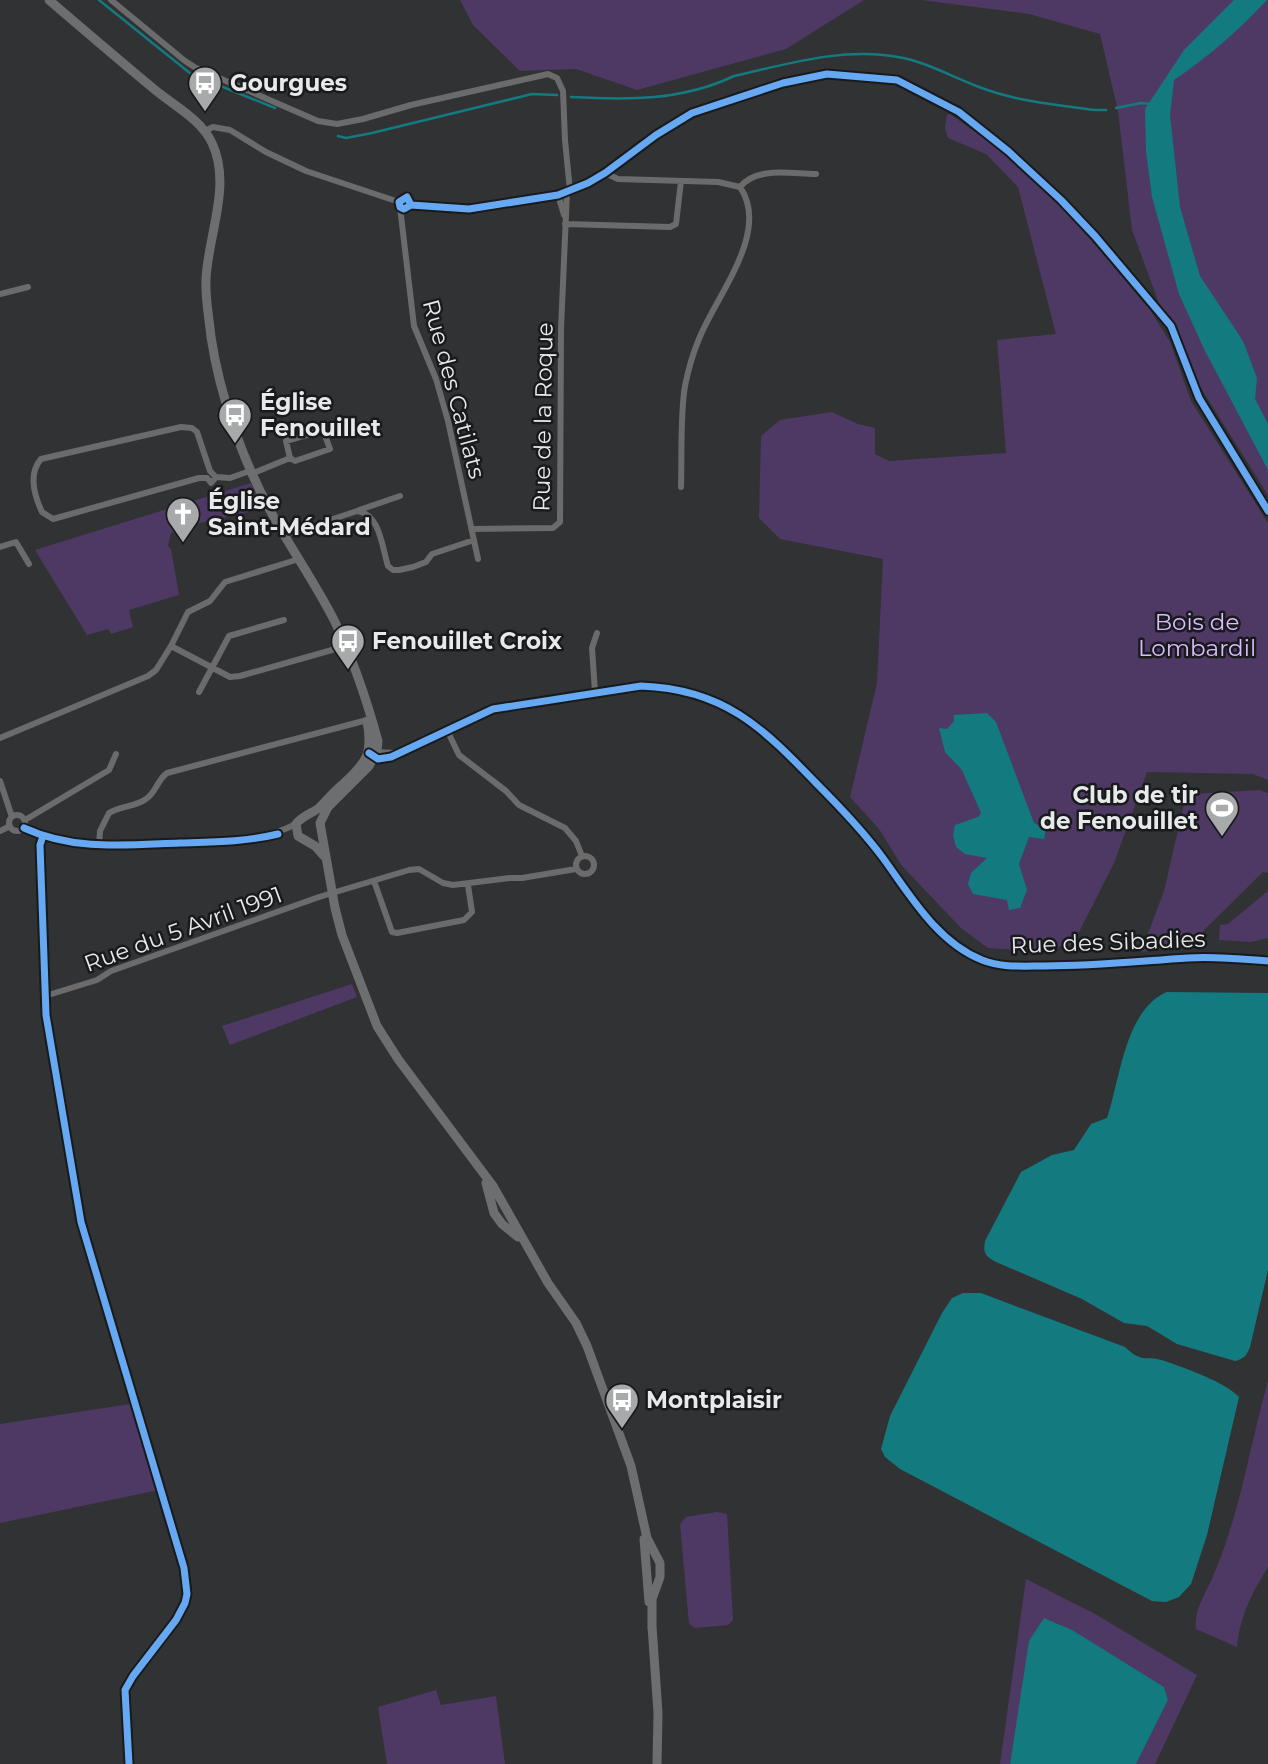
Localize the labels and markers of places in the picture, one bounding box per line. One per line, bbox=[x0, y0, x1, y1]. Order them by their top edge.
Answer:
bus stop icon: Gourgues bbox=[186, 64, 224, 113]
place label: Gourgues bbox=[230, 69, 347, 97]
place label: Église Fenouillet bbox=[260, 388, 381, 442]
bus stop icon: Église Fenouillet bbox=[216, 396, 254, 445]
place label: Église Saint-Médard bbox=[208, 487, 371, 541]
church icon: Église Saint-Médard bbox=[164, 495, 202, 544]
bus stop icon: Fenouillet Croix bbox=[329, 622, 367, 671]
place label: Fenouillet Croix bbox=[372, 627, 562, 655]
place label: Club de tir de Fenouillet bbox=[1040, 781, 1198, 835]
sports icon: Club de tir de Fenouillet bbox=[1203, 789, 1241, 838]
bus stop icon: Montplaisir bbox=[603, 1381, 641, 1430]
place label: Montplaisir bbox=[646, 1386, 782, 1414]

